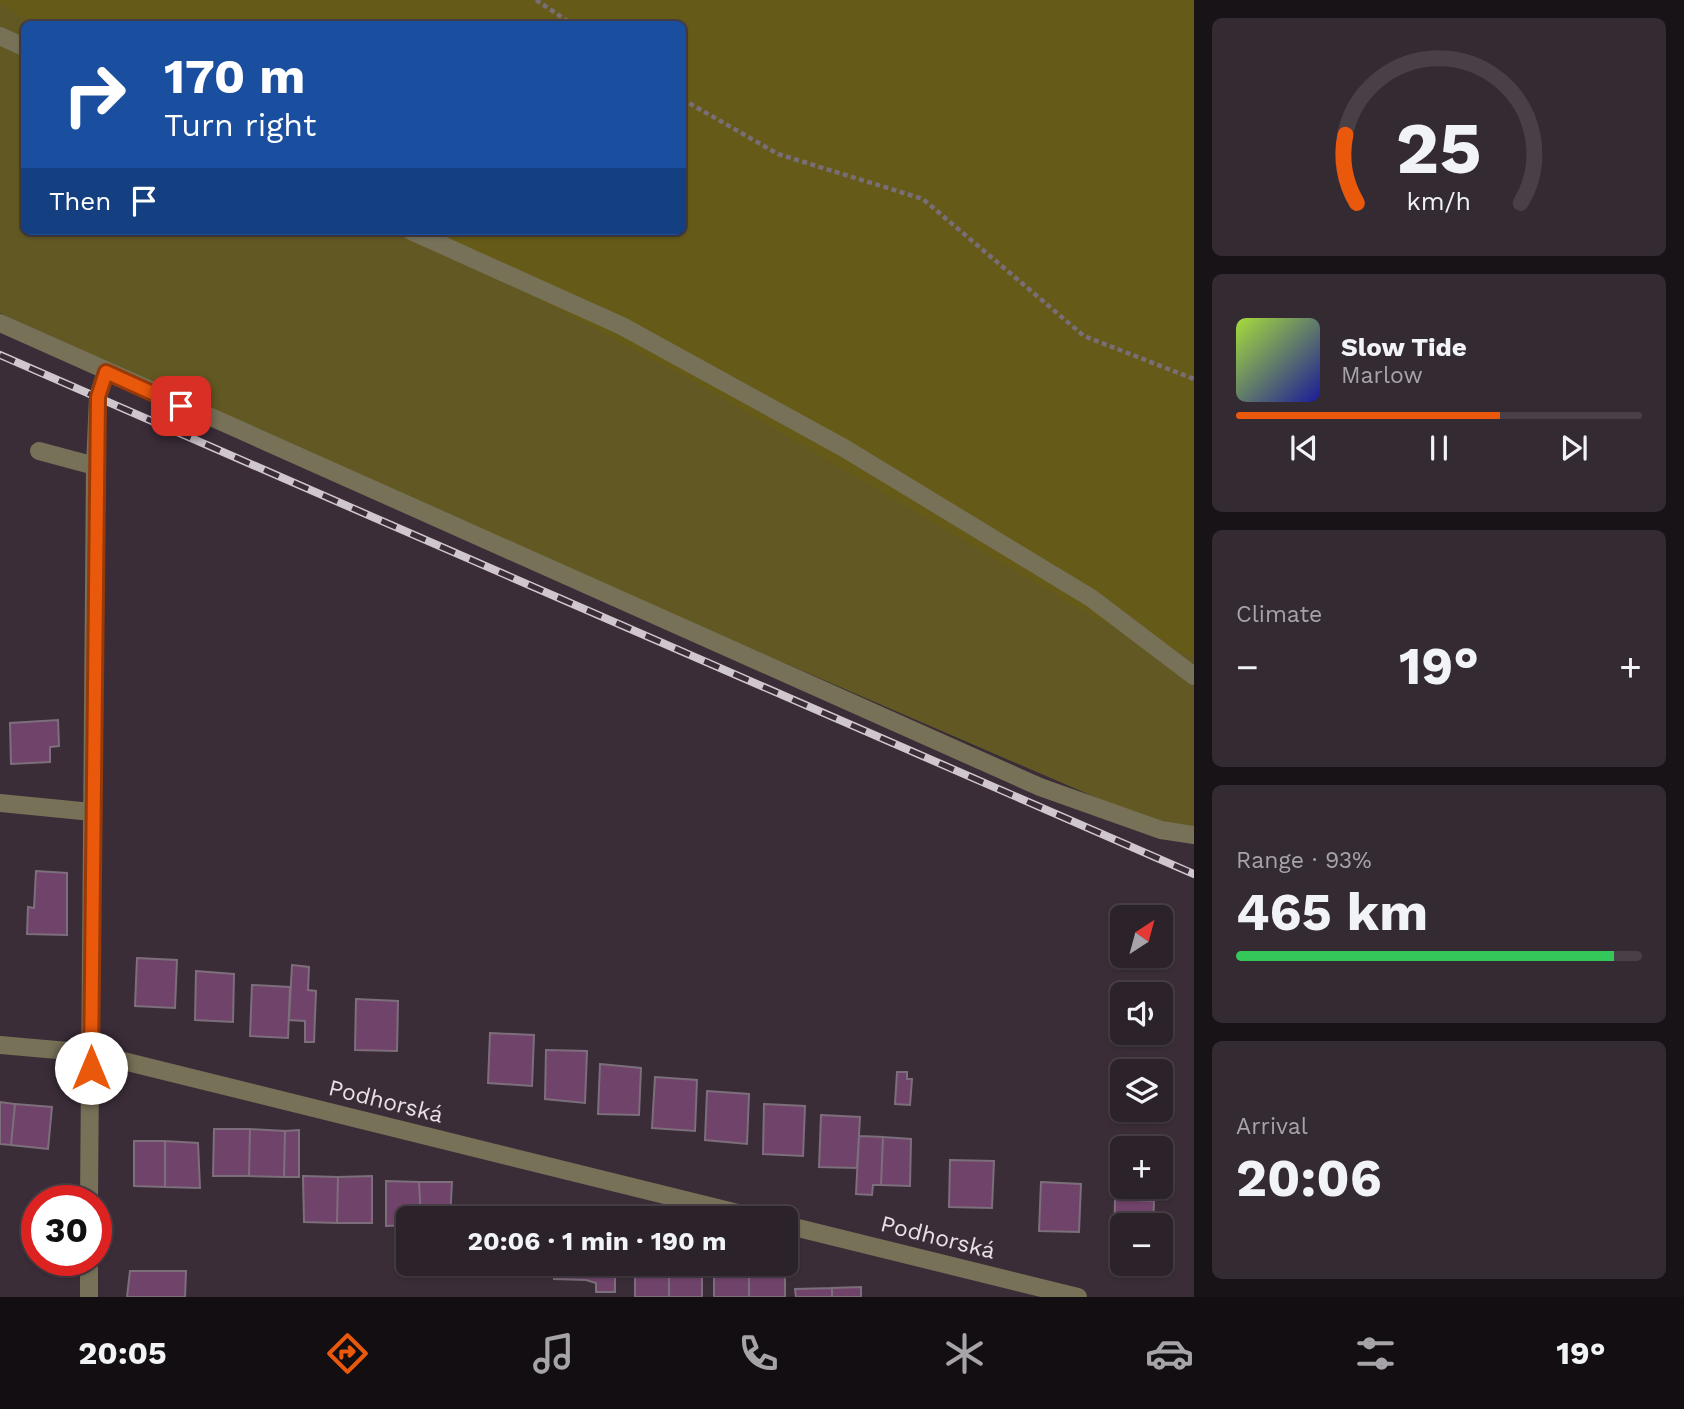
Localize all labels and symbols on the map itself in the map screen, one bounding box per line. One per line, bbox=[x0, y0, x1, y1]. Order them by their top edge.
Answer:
pin bbox=[151, 376, 211, 436]
north arrow bbox=[1110, 905, 1172, 968]
position arrow bbox=[54, 1031, 128, 1105]
street label: Podhorská bbox=[326, 1074, 446, 1129]
speed limit sign: 30 bbox=[21, 1185, 112, 1276]
street label: Podhorská bbox=[878, 1210, 998, 1265]

